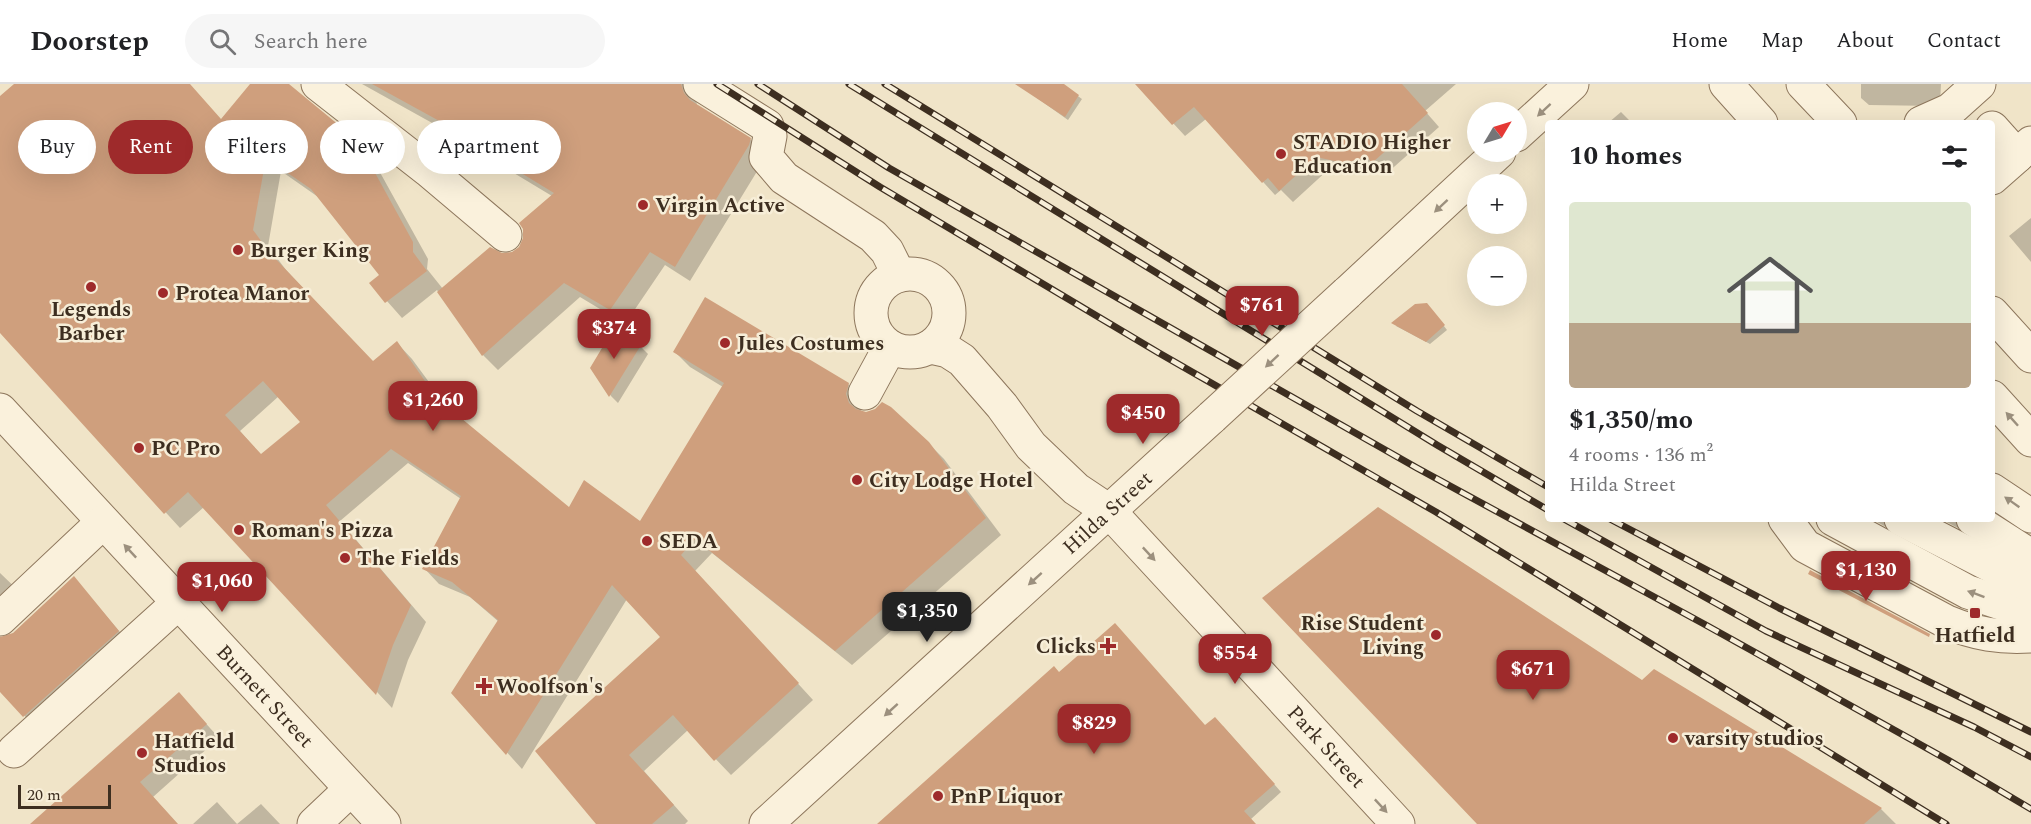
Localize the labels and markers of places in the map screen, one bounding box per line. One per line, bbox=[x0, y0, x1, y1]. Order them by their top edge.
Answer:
place label: STADIO Higher Education bbox=[1293, 127, 1451, 183]
marker: STADIO Higher Education bbox=[1274, 147, 1288, 161]
place label: Virgin Active bbox=[655, 190, 785, 222]
marker: Virgin Active bbox=[636, 198, 650, 212]
place label: Burger King bbox=[250, 235, 369, 267]
marker: Burger King bbox=[231, 243, 245, 257]
place label: Protea Manor bbox=[175, 278, 309, 310]
marker: Legends Barber bbox=[84, 280, 98, 294]
marker: Protea Manor bbox=[156, 286, 170, 300]
pin: $761 bbox=[1226, 286, 1298, 337]
place label: Legends Barber bbox=[51, 294, 131, 350]
pin: $374 bbox=[578, 309, 650, 360]
place label: Jules Costumes bbox=[737, 328, 884, 360]
marker: Jules Costumes bbox=[718, 336, 732, 350]
pin: $1,260 bbox=[384, 381, 482, 432]
pin: $450 bbox=[1107, 394, 1179, 445]
place label: PC Pro bbox=[151, 433, 220, 465]
marker: PC Pro bbox=[132, 441, 146, 455]
place label: City Lodge Hotel bbox=[869, 465, 1033, 497]
marker: City Lodge Hotel bbox=[850, 473, 864, 487]
place label: Roman's Pizza bbox=[251, 515, 393, 547]
marker: Roman's Pizza bbox=[232, 523, 246, 537]
place label: SEDA bbox=[659, 526, 718, 558]
marker: SEDA bbox=[640, 534, 654, 548]
place label: The Fields bbox=[357, 543, 459, 575]
marker: The Fields bbox=[338, 551, 352, 565]
pin: $1,130 bbox=[1817, 551, 1915, 602]
pin: $1,060 bbox=[173, 562, 271, 613]
pin: $1,350 bbox=[878, 592, 976, 643]
marker: Hatfield bbox=[1968, 606, 1982, 620]
place label: Rise Student Living bbox=[1301, 608, 1424, 664]
place label: Hatfield bbox=[1935, 620, 2015, 652]
marker: Rise Student Living bbox=[1429, 628, 1443, 642]
place label: Clicks bbox=[1036, 631, 1096, 663]
pin: $554 bbox=[1199, 634, 1271, 685]
marker: Clicks bbox=[1101, 639, 1115, 653]
pin: $671 bbox=[1497, 650, 1569, 701]
place label: Woolfson's bbox=[496, 671, 603, 703]
marker: Woolfson's bbox=[477, 679, 491, 693]
pin: $829 bbox=[1058, 704, 1130, 755]
place label: varsity studios bbox=[1684, 723, 1824, 755]
place label: Hatfield Studios bbox=[154, 726, 235, 782]
marker: varsity studios bbox=[1666, 731, 1680, 745]
marker: Hatfield Studios bbox=[135, 746, 149, 760]
place label: PnP Liquor bbox=[950, 781, 1063, 813]
marker: PnP Liquor bbox=[931, 789, 945, 803]

